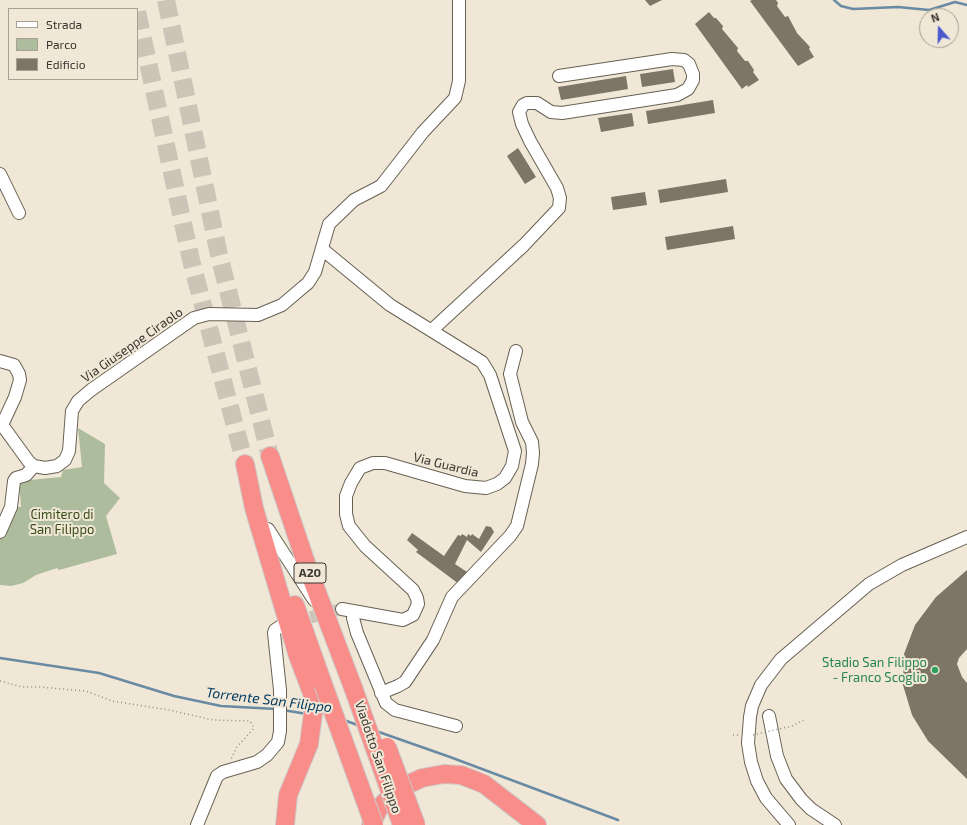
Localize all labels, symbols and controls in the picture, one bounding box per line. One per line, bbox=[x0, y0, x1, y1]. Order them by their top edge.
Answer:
legend bbox=[8, 8, 138, 80]
north arrow bbox=[919, 8, 959, 48]
text: N bbox=[929, 10, 941, 25]
text: Strada bbox=[46, 17, 82, 31]
text: Parco bbox=[46, 37, 77, 51]
text: Edificio bbox=[46, 57, 86, 71]
street label: Via Giuseppe Ciraolo bbox=[78, 304, 186, 386]
street label: Via Guardia bbox=[412, 449, 480, 481]
park label: Cimitero di San Filippo bbox=[30, 507, 94, 538]
road number: A20 bbox=[294, 563, 326, 583]
place label: Stadio San Filippo - Franco Scoglio bbox=[822, 655, 927, 686]
marker: Stadio San Filippo - Franco Scoglio bbox=[930, 665, 940, 675]
water label: Torrente San Filippo bbox=[205, 684, 333, 716]
street label: Viadotto San Filippo bbox=[351, 699, 405, 815]

